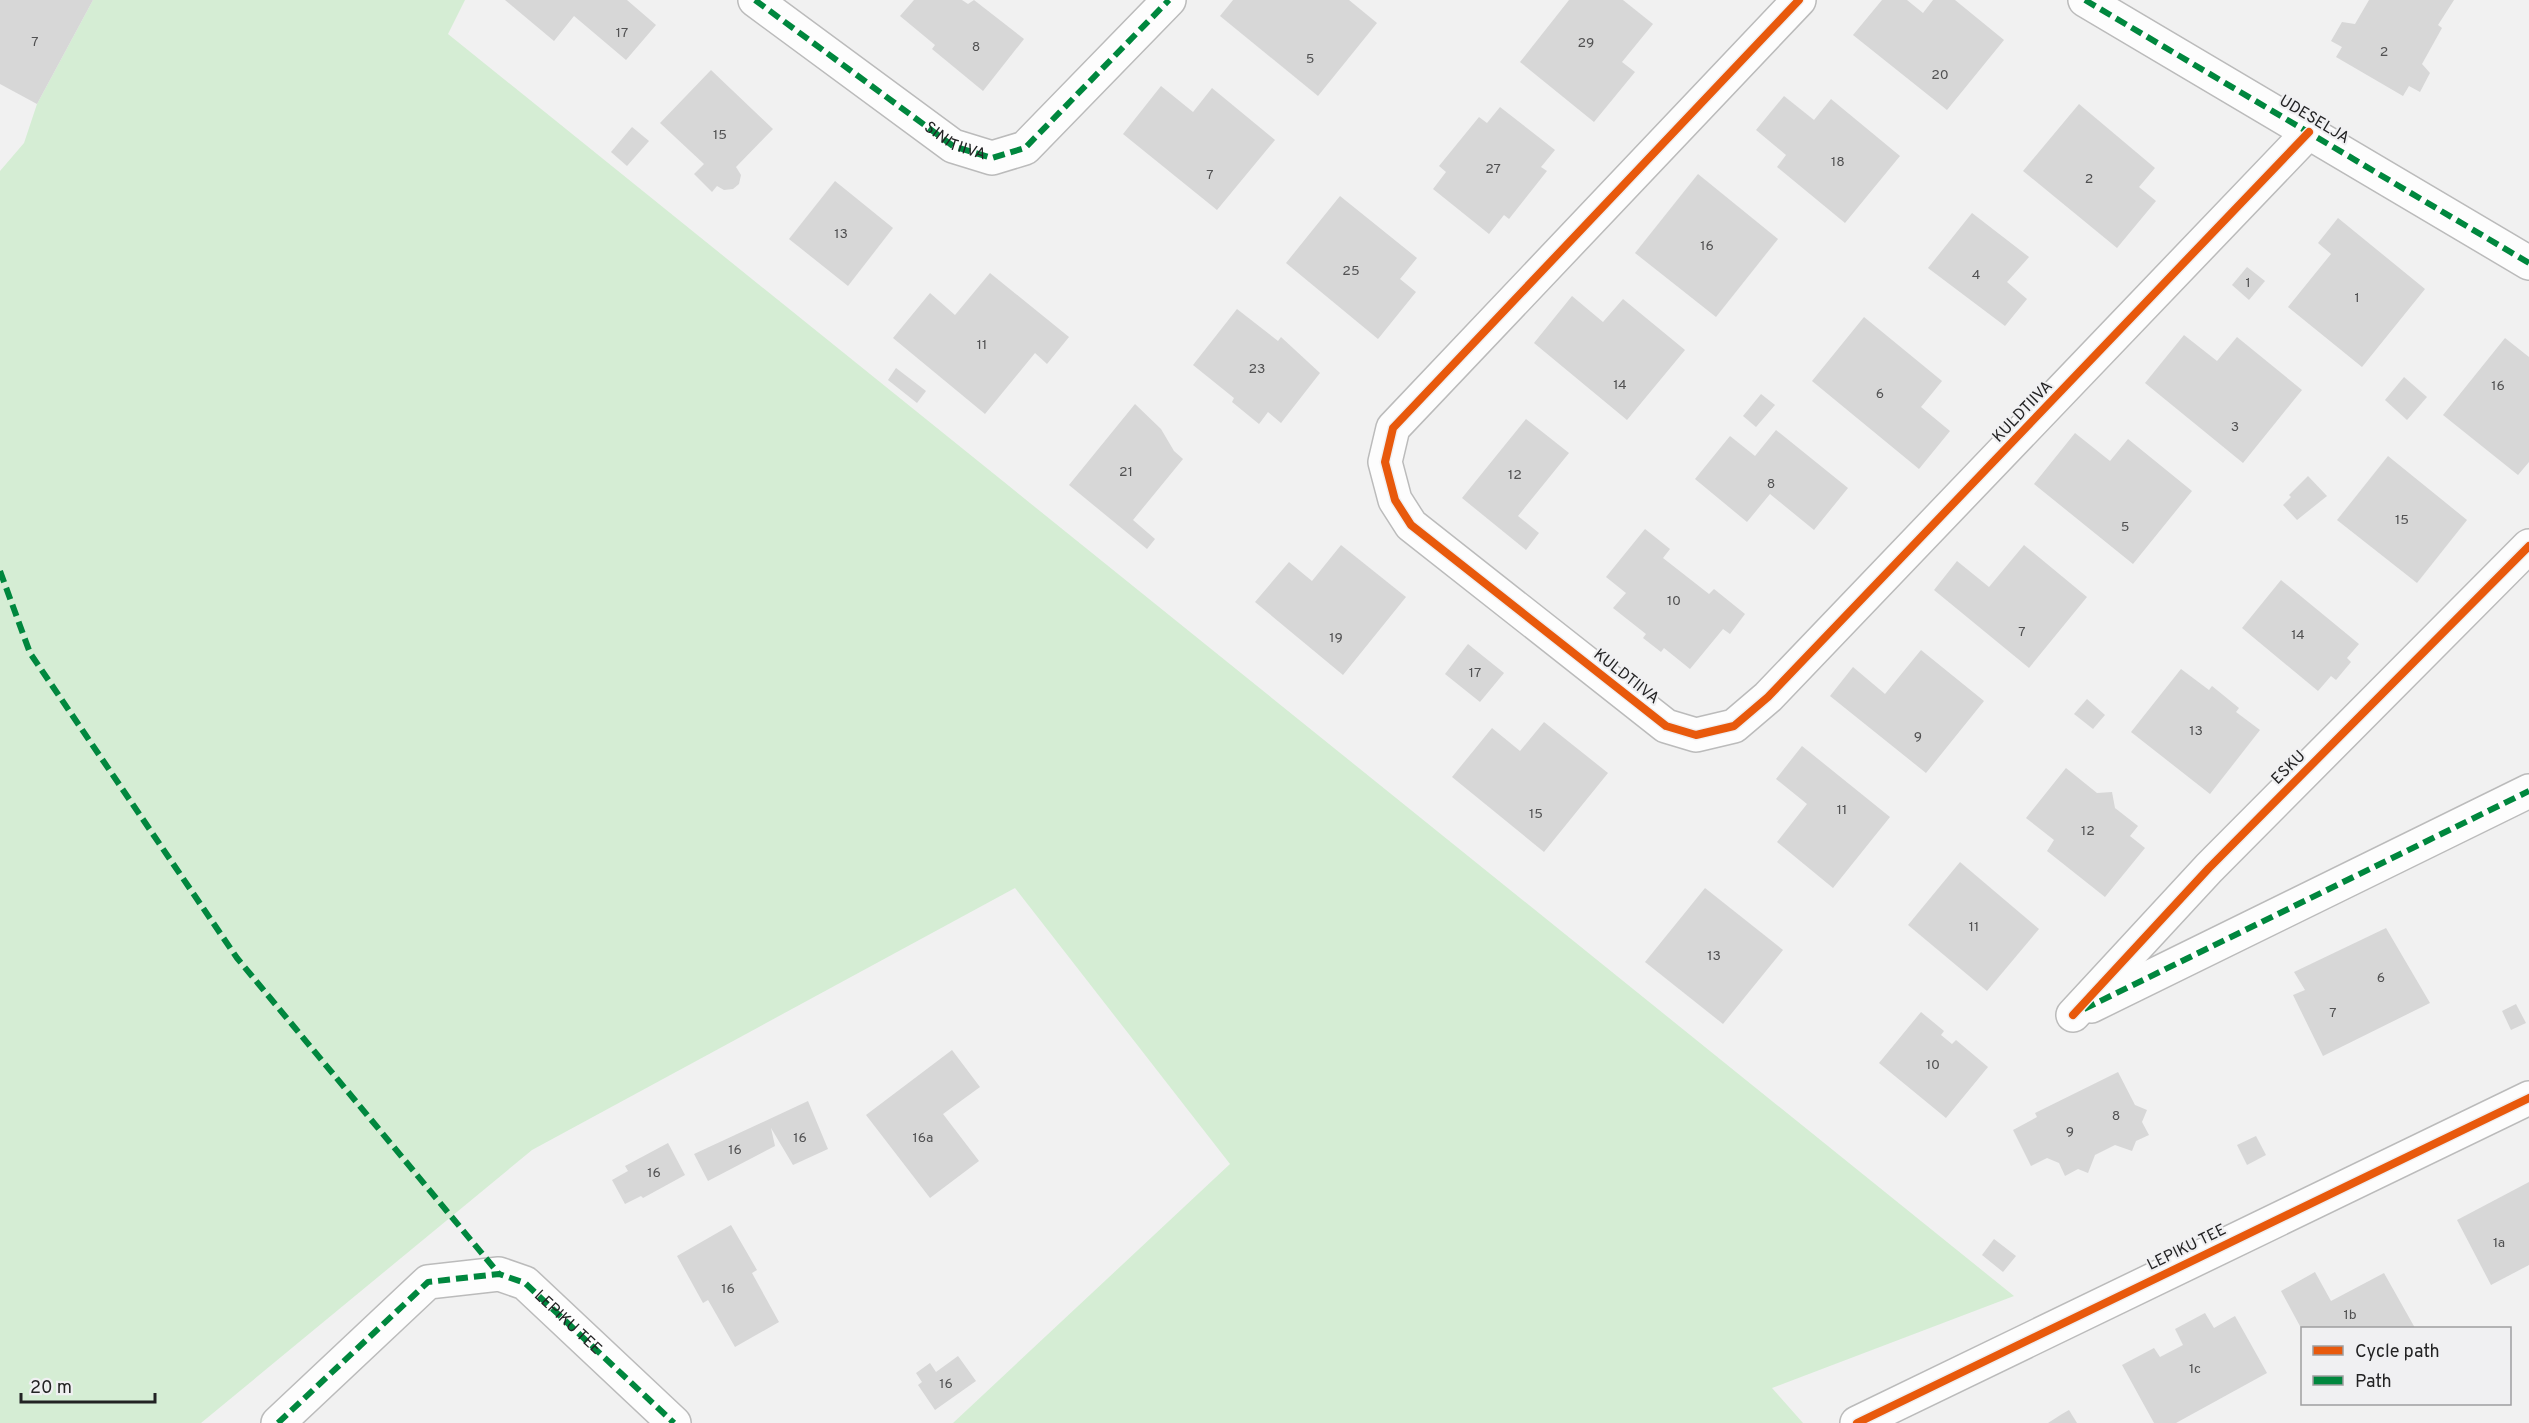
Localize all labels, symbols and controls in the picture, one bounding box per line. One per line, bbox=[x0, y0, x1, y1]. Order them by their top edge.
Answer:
house number: 17 bbox=[616, 25, 628, 42]
house number: 7 bbox=[31, 34, 39, 51]
house number: 29 bbox=[1578, 35, 1594, 52]
house number: 8 bbox=[972, 39, 980, 56]
house number: 2 bbox=[2380, 44, 2388, 61]
house number: 5 bbox=[1306, 51, 1314, 68]
house number: 20 bbox=[1931, 67, 1949, 84]
street label: UDESELJA bbox=[2275, 91, 2353, 149]
street label: SINITIIVA bbox=[920, 118, 989, 166]
house number: 15 bbox=[713, 127, 727, 144]
house number: 18 bbox=[1831, 154, 1845, 171]
house number: 27 bbox=[1485, 161, 1501, 178]
house number: 7 bbox=[1206, 167, 1214, 184]
house number: 2 bbox=[2085, 171, 2093, 188]
house number: 13 bbox=[834, 226, 848, 243]
house number: 16 bbox=[1700, 238, 1714, 255]
house number: 25 bbox=[1342, 263, 1360, 280]
house number: 4 bbox=[1972, 267, 1980, 284]
house number: 1 bbox=[2245, 275, 2251, 292]
house number: 1 bbox=[2354, 290, 2360, 307]
house number: 11 bbox=[977, 337, 987, 354]
house number: 23 bbox=[1249, 361, 1266, 378]
house number: 14 bbox=[1613, 377, 1627, 394]
street label: KULDTIIVA bbox=[1989, 377, 2058, 447]
house number: 16 bbox=[2491, 378, 2505, 395]
house number: 6 bbox=[1876, 386, 1884, 403]
house number: 3 bbox=[2231, 419, 2239, 436]
house number: 21 bbox=[1119, 464, 1133, 481]
house number: 12 bbox=[1508, 467, 1522, 484]
house number: 8 bbox=[1767, 476, 1775, 493]
house number: 15 bbox=[2395, 512, 2409, 529]
house number: 5 bbox=[2121, 519, 2129, 536]
house number: 10 bbox=[1667, 593, 1681, 610]
house number: 7 bbox=[2018, 624, 2026, 641]
house number: 14 bbox=[2291, 627, 2305, 644]
house number: 19 bbox=[1329, 630, 1343, 647]
street label: KULDTIIVA bbox=[1589, 645, 1663, 709]
house number: 17 bbox=[1469, 665, 1481, 682]
house number: 13 bbox=[2189, 723, 2203, 740]
house number: 9 bbox=[1914, 729, 1922, 746]
street label: ESKU bbox=[2268, 747, 2310, 789]
house number: 11 bbox=[1837, 802, 1847, 819]
house number: 15 bbox=[1529, 806, 1543, 823]
house number: 12 bbox=[2081, 823, 2095, 840]
house number: 11 bbox=[1969, 919, 1979, 936]
house number: 13 bbox=[1707, 948, 1721, 965]
house number: 6 bbox=[2377, 970, 2385, 987]
house number: 7 bbox=[2329, 1005, 2337, 1022]
house number: 10 bbox=[1926, 1057, 1940, 1074]
house number: 8 bbox=[2112, 1108, 2120, 1125]
house number: 9 bbox=[2066, 1124, 2074, 1141]
house number: 16 bbox=[793, 1130, 807, 1147]
house number: 16a bbox=[913, 1130, 933, 1147]
house number: 16 bbox=[728, 1142, 742, 1159]
house number: 16 bbox=[647, 1165, 661, 1182]
street label: LEPIKU TEE bbox=[2144, 1220, 2230, 1276]
house number: 1a bbox=[2493, 1235, 2505, 1252]
house number: 16 bbox=[721, 1281, 735, 1298]
street label: LEPIKU TEE bbox=[529, 1286, 605, 1359]
house number: 1b bbox=[2343, 1307, 2357, 1324]
legend bbox=[2301, 1327, 2511, 1405]
text: Cycle path bbox=[2355, 1341, 2440, 1364]
house number: 1c bbox=[2189, 1361, 2201, 1378]
scale bar bbox=[21, 1366, 154, 1404]
text: Path bbox=[2355, 1371, 2392, 1394]
house number: 16 bbox=[939, 1376, 953, 1393]
text: 20 m bbox=[30, 1377, 72, 1400]

